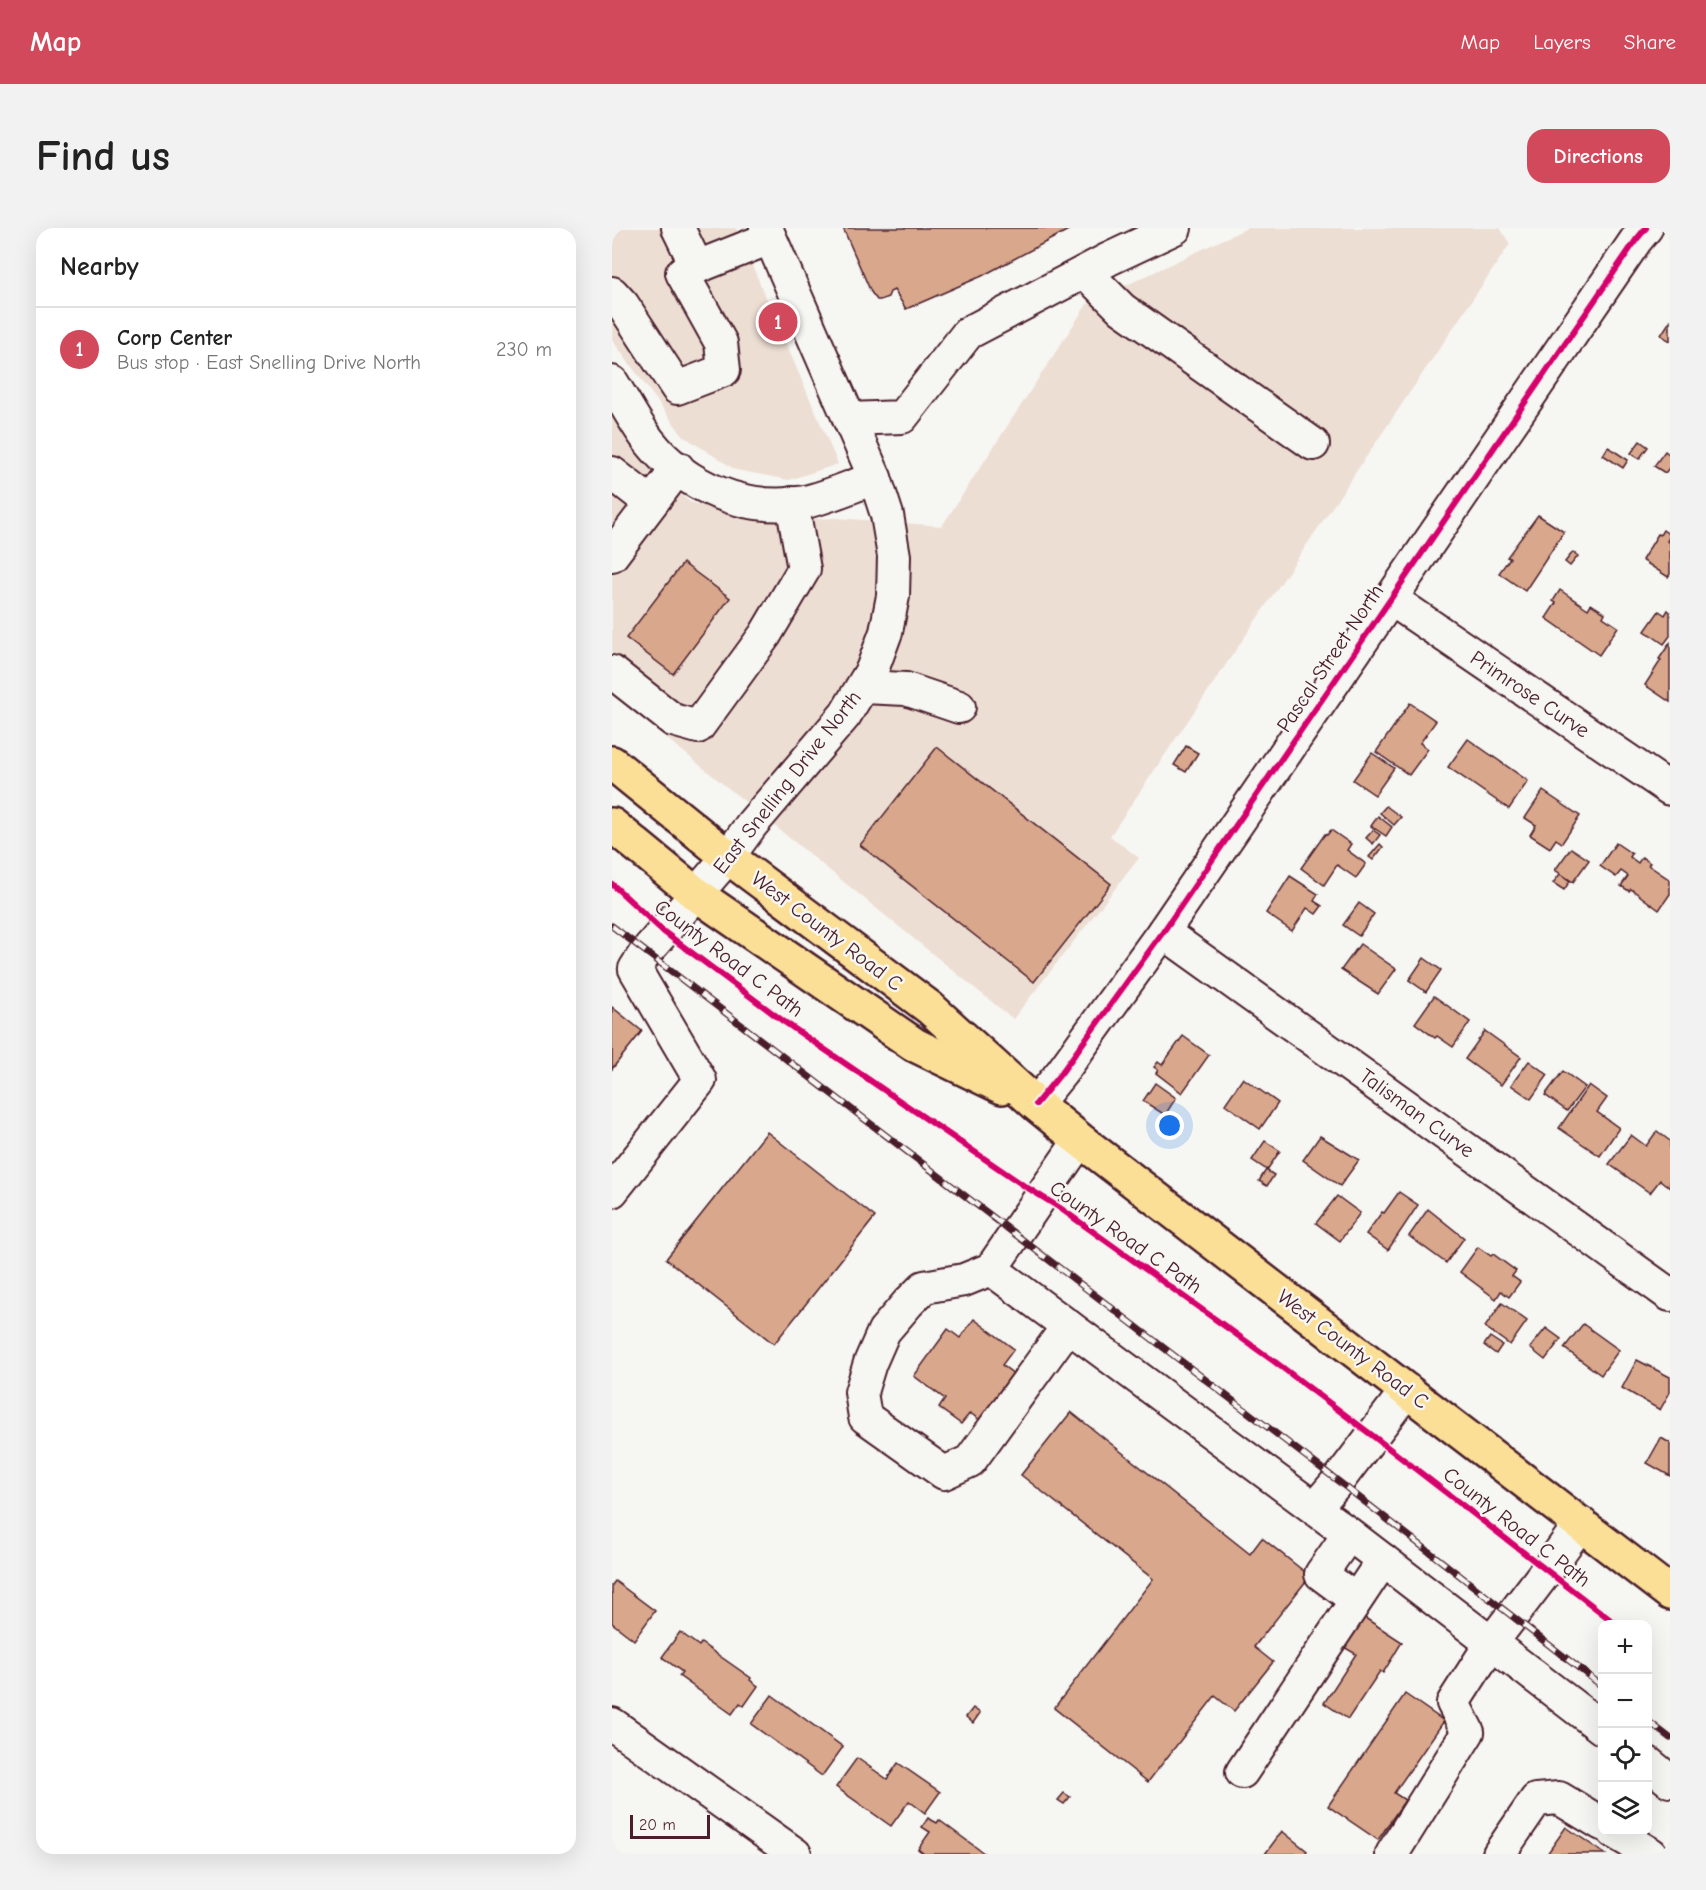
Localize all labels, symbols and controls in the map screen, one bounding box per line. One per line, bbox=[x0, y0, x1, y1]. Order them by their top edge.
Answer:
text: Map bbox=[30, 26, 81, 58]
text: Map bbox=[1461, 30, 1500, 54]
text: Layers bbox=[1533, 30, 1591, 54]
text: Share bbox=[1624, 30, 1676, 54]
button: Directions bbox=[1527, 129, 1670, 183]
text: Find us bbox=[36, 132, 170, 181]
text: Nearby bbox=[60, 252, 139, 282]
pin: 1 bbox=[758, 300, 798, 344]
text: Corp Center bbox=[117, 325, 232, 351]
text: 1 bbox=[76, 338, 83, 361]
text: 230 m bbox=[496, 338, 552, 361]
text: Bus stop · East Snelling Drive North bbox=[117, 351, 421, 374]
street label: Pascal Street North bbox=[1272, 580, 1388, 736]
street label: Primrose Curve bbox=[1466, 645, 1594, 743]
street label: East Snelling Drive North bbox=[708, 686, 866, 878]
street label: West County Road C bbox=[747, 866, 907, 996]
street label: County Road C Path bbox=[650, 894, 808, 1022]
street label: Talisman Curve bbox=[1355, 1063, 1479, 1163]
your location bbox=[1155, 1111, 1184, 1140]
street label: County Road C Path bbox=[1045, 1176, 1207, 1298]
street label: West County Road C bbox=[1273, 1284, 1433, 1414]
street label: County Road C Path bbox=[1439, 1462, 1595, 1592]
map controls bbox=[1598, 1620, 1652, 1836]
button: + bbox=[1598, 1620, 1652, 1674]
button: − bbox=[1598, 1674, 1652, 1728]
button: locate bbox=[1598, 1728, 1652, 1782]
button: layers bbox=[1598, 1782, 1652, 1836]
scale bar bbox=[630, 1812, 710, 1840]
text: 20 m bbox=[639, 1816, 676, 1834]

